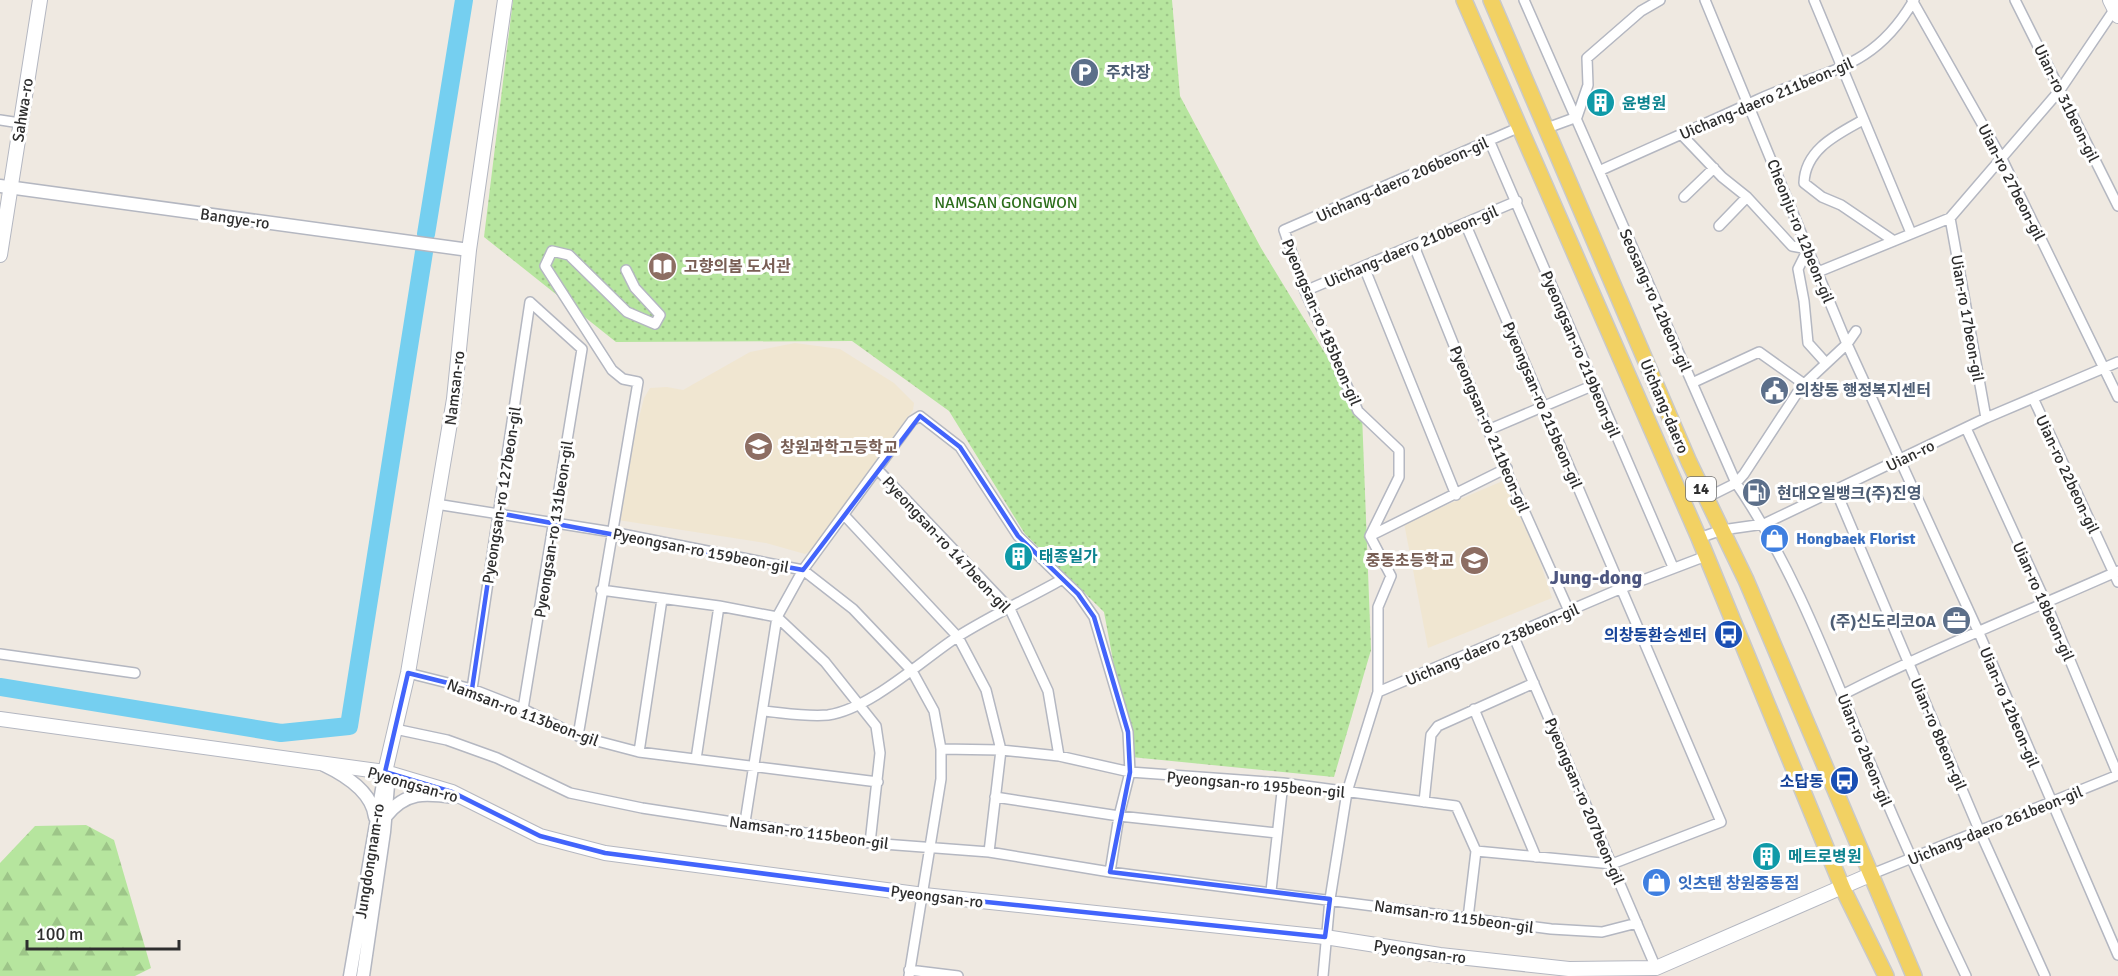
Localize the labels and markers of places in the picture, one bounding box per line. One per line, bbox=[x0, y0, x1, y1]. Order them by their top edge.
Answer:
parking icon: 주차장 bbox=[1069, 56, 1101, 88]
place label: 주차장 bbox=[1106, 63, 1150, 83]
building icon: 윤병원 bbox=[1585, 87, 1617, 119]
place label: 윤병원 bbox=[1622, 94, 1666, 114]
library icon: 고향의봄 도서관 bbox=[647, 250, 679, 282]
place label: 고향의봄 도서관 bbox=[684, 257, 791, 277]
public building icon: 의창동 행정복지센터 bbox=[1758, 374, 1790, 406]
place label: 의창동 행정복지센터 bbox=[1795, 381, 1931, 401]
school or university icon: 창원과학고등학교 bbox=[743, 431, 775, 463]
place label: 창원과학고등학교 bbox=[780, 438, 898, 458]
fuel station icon: 현대오일뱅크(주)진영 bbox=[1740, 477, 1772, 509]
place label: 현대오일뱅크(주)진영 bbox=[1777, 484, 1921, 504]
shop icon: Hongbaek Florist bbox=[1759, 522, 1791, 554]
place label: Hongbaek Florist bbox=[1796, 529, 1915, 549]
building icon: 태종일가 bbox=[1002, 540, 1034, 572]
school or university icon: 중동초등학교 bbox=[1459, 544, 1491, 576]
place label: 태종일가 bbox=[1039, 547, 1098, 567]
place label: 중동초등학교 bbox=[1366, 551, 1454, 571]
office icon: (주)신도리코OA bbox=[1941, 605, 1973, 637]
place label: (주)신도리코OA bbox=[1830, 612, 1937, 632]
bus stop icon: 의창동환승센터 bbox=[1712, 619, 1744, 651]
place label: 의창동환승센터 bbox=[1604, 626, 1707, 646]
bus stop icon: 소답동 bbox=[1829, 765, 1861, 797]
place label: 소답동 bbox=[1780, 772, 1824, 792]
building icon: 메트로병원 bbox=[1751, 840, 1783, 872]
place label: 메트로병원 bbox=[1788, 847, 1862, 867]
shop icon: 잇츠탠 창원중동점 bbox=[1641, 867, 1673, 899]
place label: 잇츠탠 창원중동점 bbox=[1678, 874, 1799, 894]

